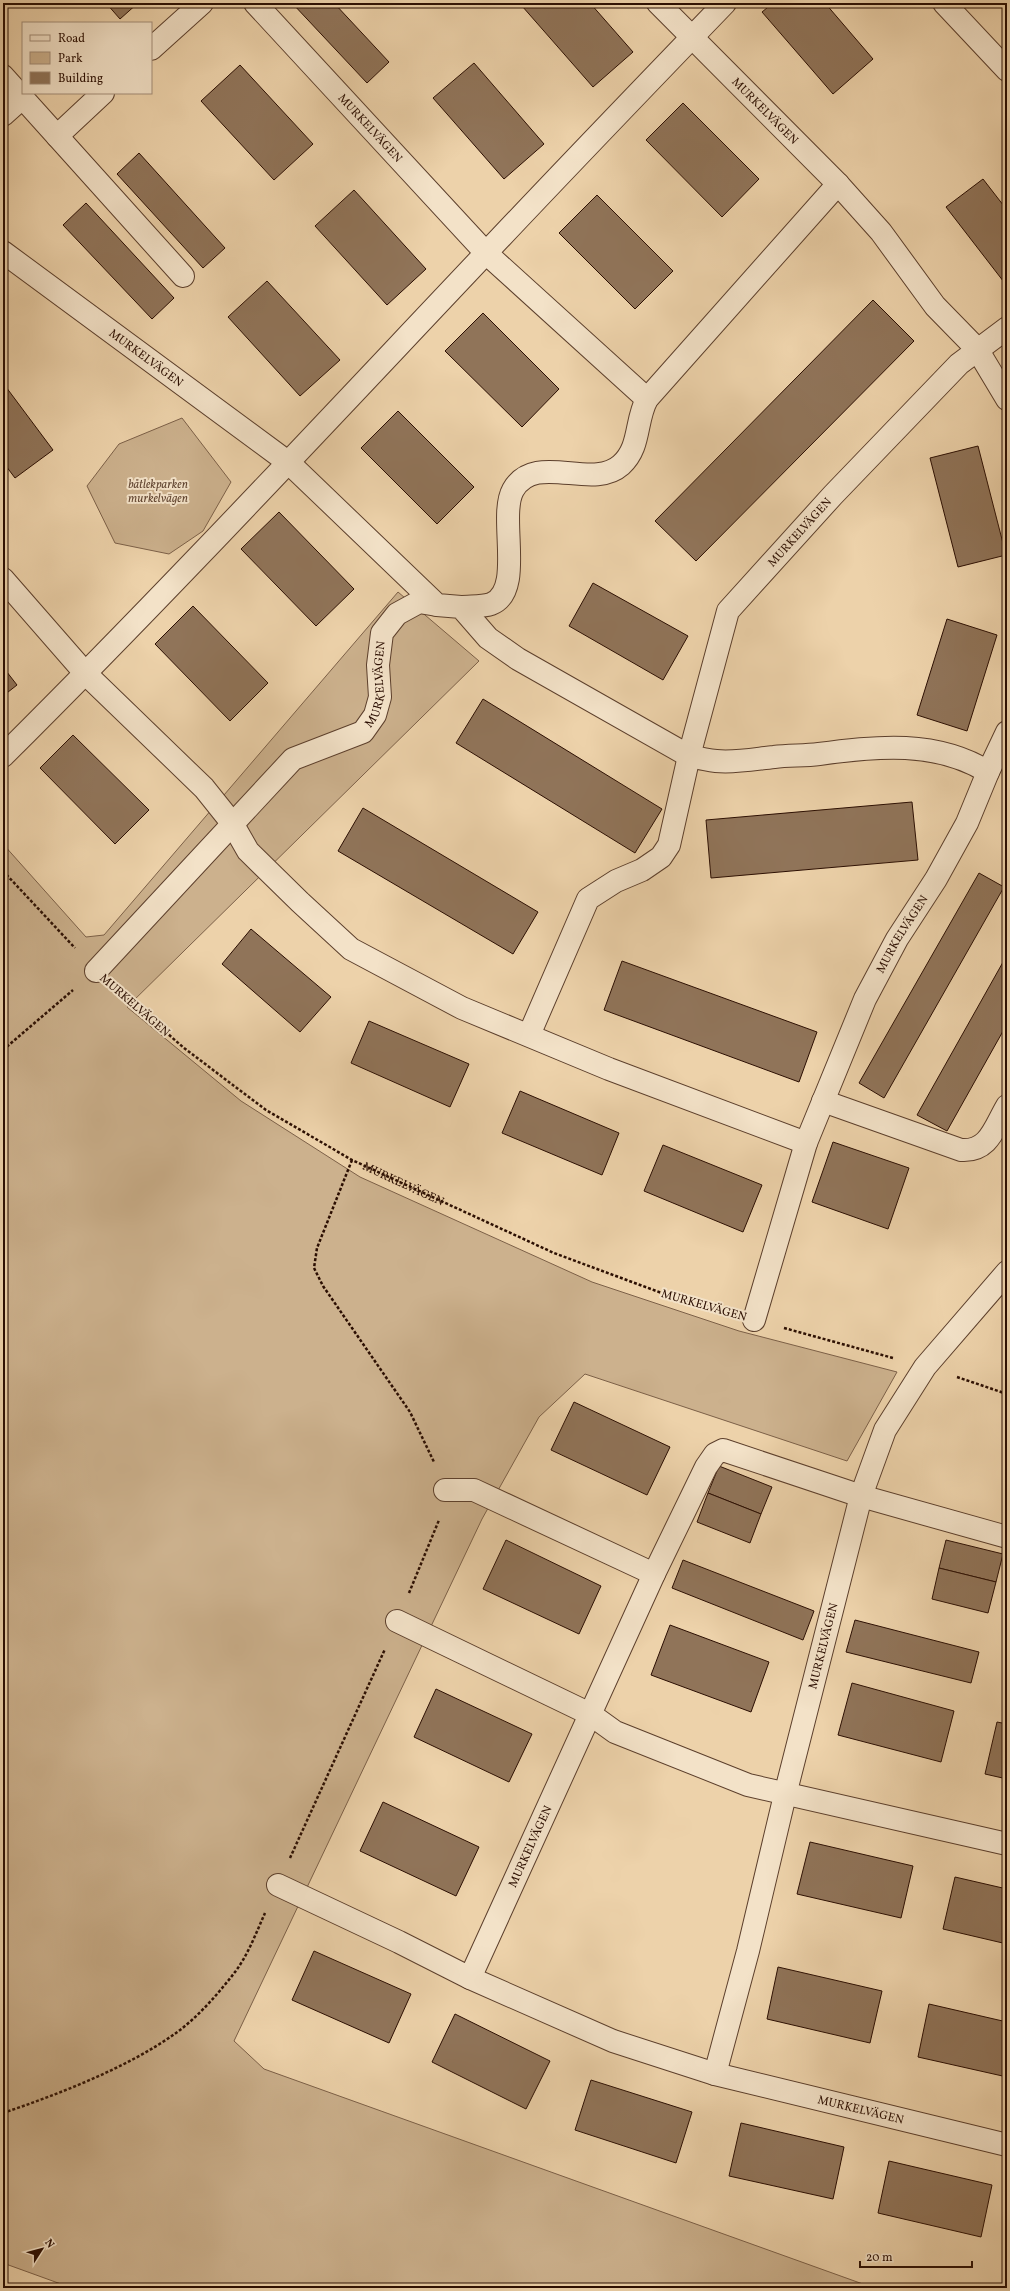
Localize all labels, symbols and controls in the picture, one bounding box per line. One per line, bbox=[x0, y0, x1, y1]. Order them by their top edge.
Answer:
legend bbox=[22, 22, 152, 94]
text: Road bbox=[58, 31, 85, 47]
text: Park bbox=[58, 51, 83, 67]
text: Building bbox=[58, 71, 103, 87]
street label: MURKELVÄGEN bbox=[728, 75, 801, 148]
street label: MURKELVÄGEN bbox=[334, 91, 406, 166]
street label: MURKELVÄGEN bbox=[105, 326, 186, 391]
park label: båtlekparken murkelvägen bbox=[128, 477, 188, 507]
street label: MURKELVÄGEN bbox=[765, 495, 836, 571]
street label: MURKELVÄGEN bbox=[362, 640, 390, 731]
street label: MURKELVÄGEN bbox=[873, 893, 932, 976]
street label: MURKELVÄGEN bbox=[96, 970, 174, 1041]
street label: MURKELVÄGEN bbox=[360, 1159, 447, 1210]
street label: MURKELVÄGEN bbox=[659, 1285, 749, 1326]
street label: MURKELVÄGEN bbox=[805, 1601, 843, 1691]
street label: MURKELVÄGEN bbox=[505, 1803, 556, 1890]
street label: MURKELVÄGEN bbox=[816, 2092, 905, 2129]
north arrow bbox=[22, 2229, 62, 2269]
text: N bbox=[40, 2236, 57, 2252]
scale bar bbox=[860, 2243, 972, 2269]
text: 20 m bbox=[866, 2250, 893, 2266]

